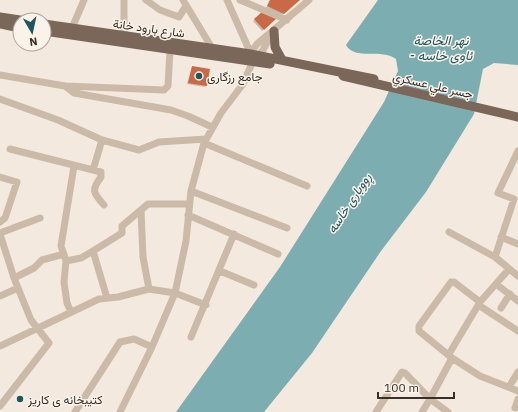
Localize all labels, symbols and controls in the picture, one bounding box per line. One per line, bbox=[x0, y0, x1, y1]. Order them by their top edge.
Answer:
north arrow bbox=[12, 12, 52, 52]
street label: شارع بارود خانة bbox=[112, 16, 186, 42]
water label: نهر الخاصة - ئاوی خاسە bbox=[410, 32, 473, 64]
text: N bbox=[29, 34, 39, 49]
street label: جسر علي عسكري bbox=[391, 68, 475, 104]
place label: جامع رزگاری bbox=[207, 69, 263, 86]
marker: جامع رزگاری bbox=[194, 71, 204, 81]
water label: ڕووباری خاسە bbox=[323, 169, 378, 238]
scale bar bbox=[378, 374, 454, 400]
text: 100 m bbox=[384, 380, 419, 395]
place label: كتيبخانه ى كاريز bbox=[27, 392, 103, 408]
marker: كتيبخانه ى كاريز bbox=[15, 394, 25, 404]

